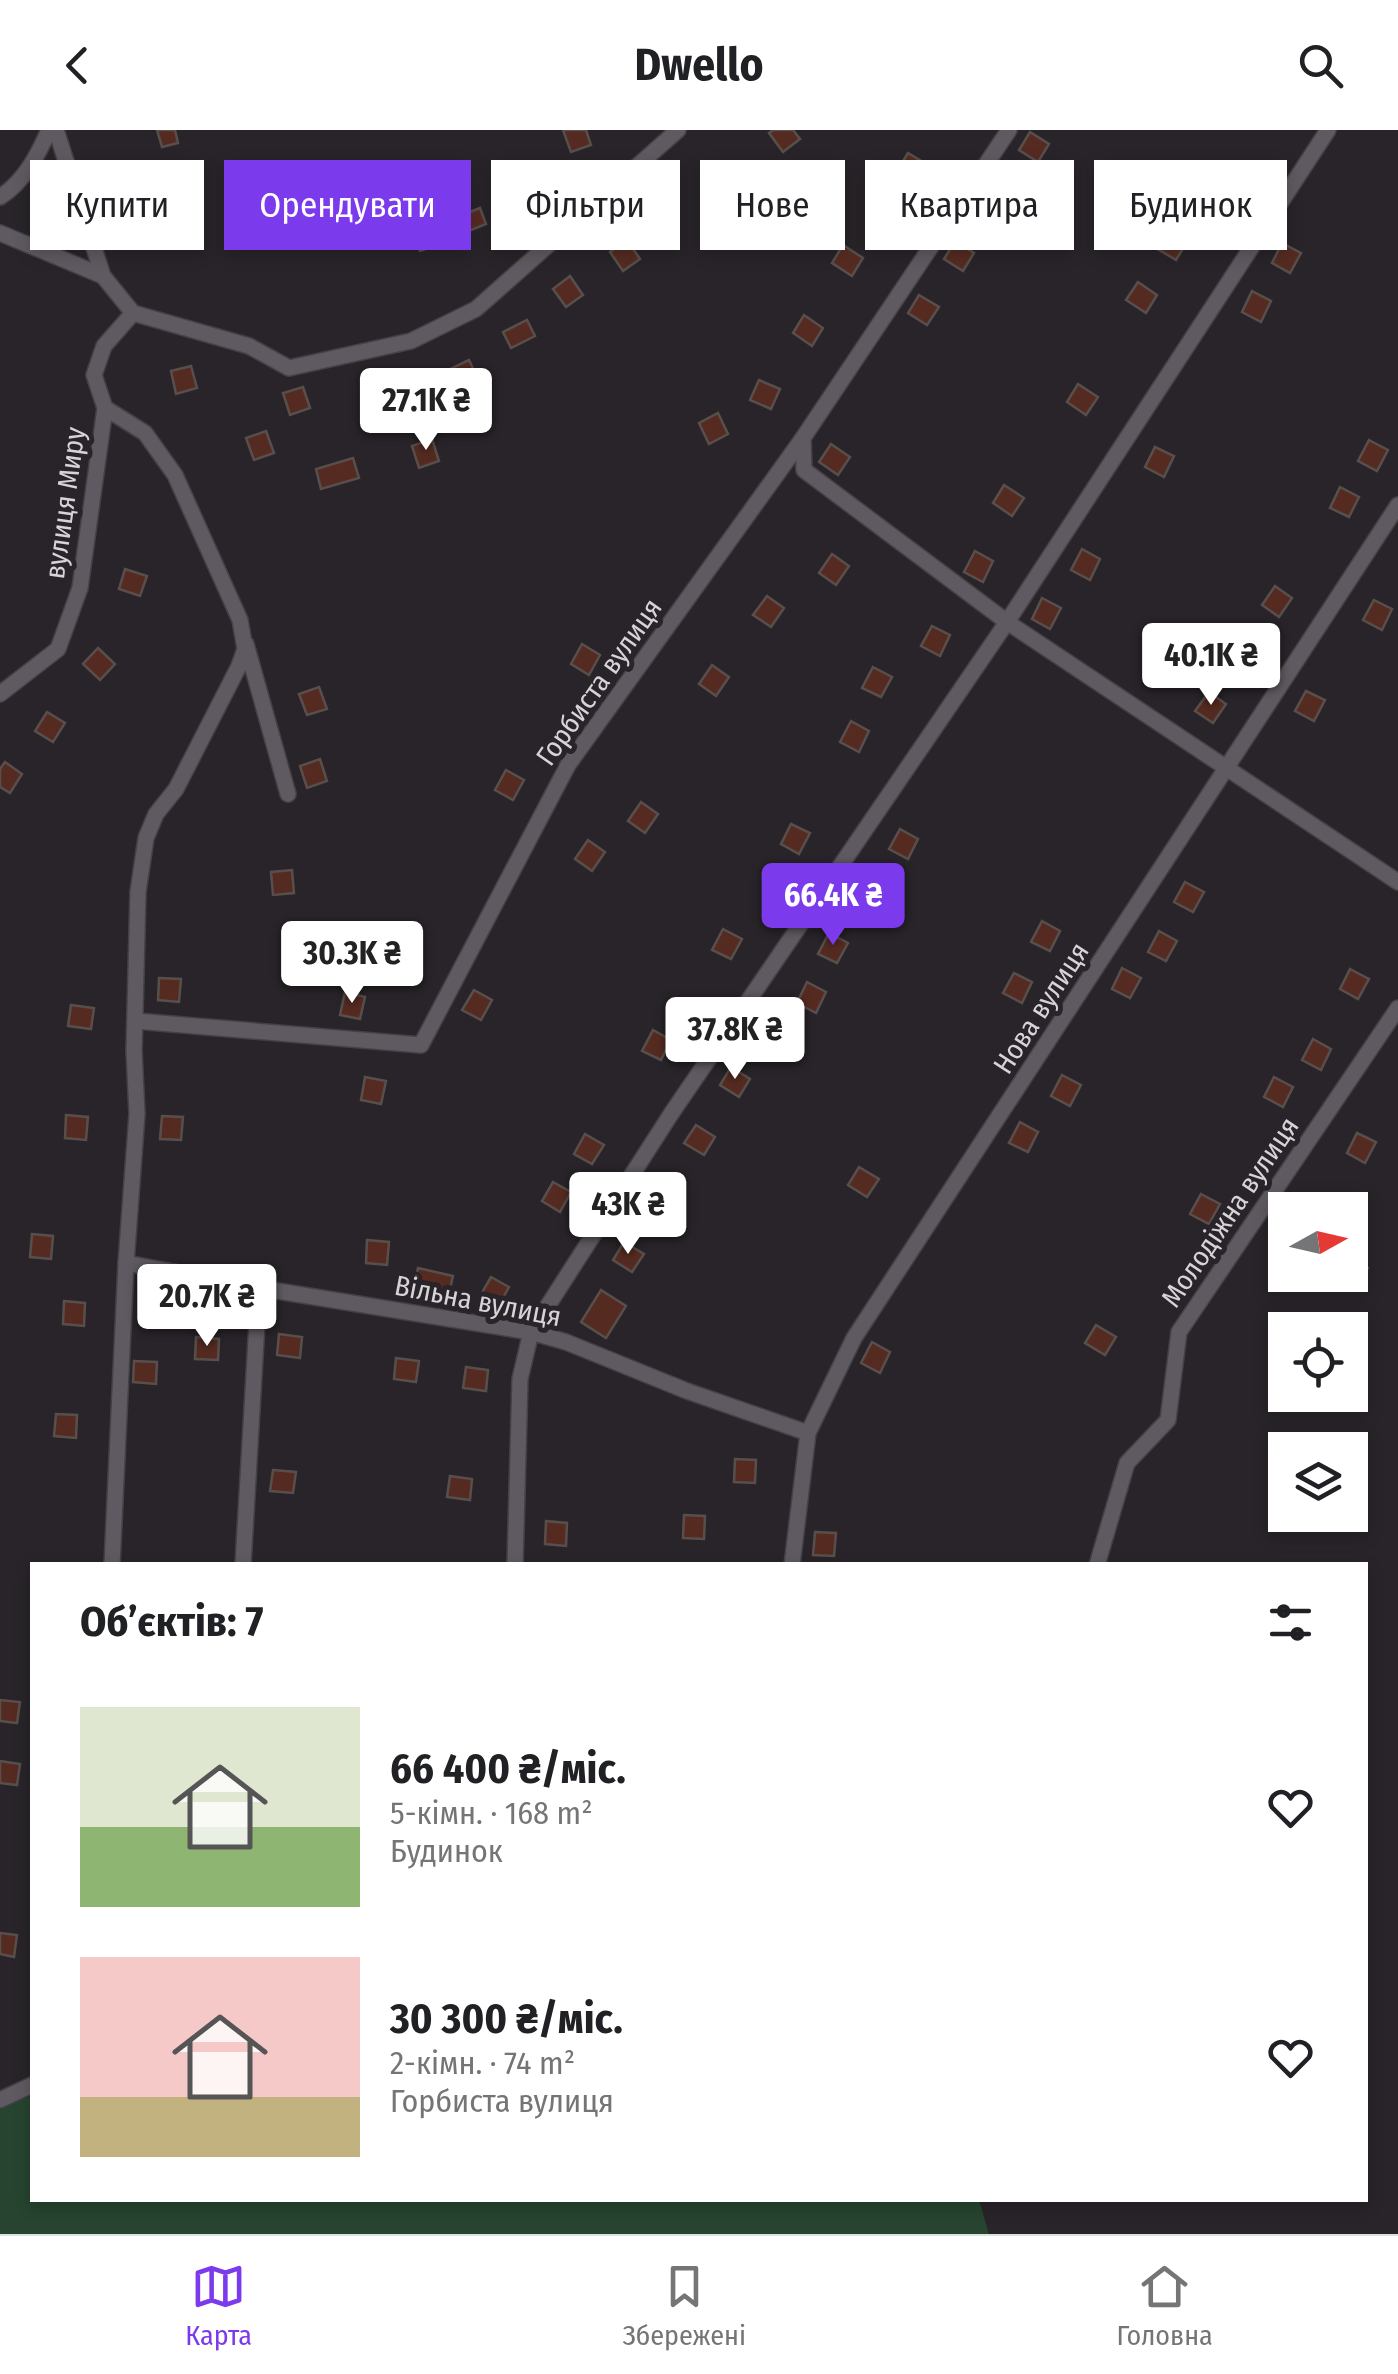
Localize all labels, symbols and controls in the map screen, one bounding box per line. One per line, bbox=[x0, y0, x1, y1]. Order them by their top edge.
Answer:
icon: back bbox=[50, 38, 105, 93]
text: Dwello bbox=[635, 38, 763, 92]
icon: search bbox=[1293, 38, 1348, 93]
chip: Купити bbox=[30, 160, 204, 250]
chip: Орендувати bbox=[224, 160, 471, 250]
chip: Фільтри bbox=[491, 160, 680, 250]
chip: Нове bbox=[700, 160, 845, 250]
chip: Квартира bbox=[865, 160, 1074, 250]
chip: Будинок bbox=[1094, 160, 1287, 250]
pin: 27.1K ₴ bbox=[334, 368, 518, 453]
text: 27.1K ₴ bbox=[382, 381, 470, 419]
street label: вулиця Миру bbox=[38, 425, 92, 581]
street label: Горбиста вулиця bbox=[529, 592, 669, 772]
pin: 40.1K ₴ bbox=[1119, 623, 1303, 708]
text: 40.1K ₴ bbox=[1164, 636, 1258, 674]
pin: 66.4K ₴ bbox=[741, 863, 925, 948]
text: 66.4K ₴ bbox=[784, 876, 882, 914]
pin: 30.3K ₴ bbox=[260, 921, 444, 1006]
text: 30.3K ₴ bbox=[303, 934, 401, 972]
street label: Нова вулиця bbox=[986, 936, 1096, 1080]
pin: 37.8K ₴ bbox=[643, 997, 827, 1082]
text: 37.8K ₴ bbox=[687, 1010, 783, 1048]
street label: Молодіжна вулиця bbox=[1154, 1111, 1306, 1313]
pin: 43K ₴ bbox=[558, 1172, 698, 1257]
text: 43K ₴ bbox=[591, 1185, 665, 1223]
north arrow bbox=[1268, 1192, 1368, 1292]
map controls bbox=[1268, 1192, 1368, 1532]
pin: 20.7K ₴ bbox=[115, 1264, 299, 1349]
street label: Вільна вулиця bbox=[392, 1269, 564, 1333]
text: 20.7K ₴ bbox=[159, 1277, 255, 1315]
button: locate bbox=[1268, 1312, 1368, 1412]
button: layers bbox=[1268, 1432, 1368, 1532]
icon: filters bbox=[1263, 1595, 1318, 1650]
text: Об’єктів: 7 bbox=[80, 1597, 263, 1647]
text: 66 400 ₴/міс. bbox=[390, 1744, 626, 1794]
icon: home bbox=[160, 1747, 280, 1867]
icon: heart bbox=[1263, 1780, 1318, 1835]
text: 5-кімн. · 168 m² bbox=[390, 1794, 593, 1832]
text: Будинок bbox=[390, 1832, 503, 1870]
text: 30 300 ₴/міс. bbox=[390, 1994, 623, 2044]
icon: home bbox=[160, 1997, 280, 2117]
icon: heart bbox=[1263, 2030, 1318, 2085]
text: 2-кімн. · 74 m² bbox=[390, 2044, 575, 2082]
text: Горбиста вулиця bbox=[390, 2082, 614, 2120]
tab: Карта bbox=[185, 2259, 252, 2352]
tab: Збережені bbox=[622, 2259, 746, 2352]
tab: Головна bbox=[1116, 2259, 1213, 2352]

